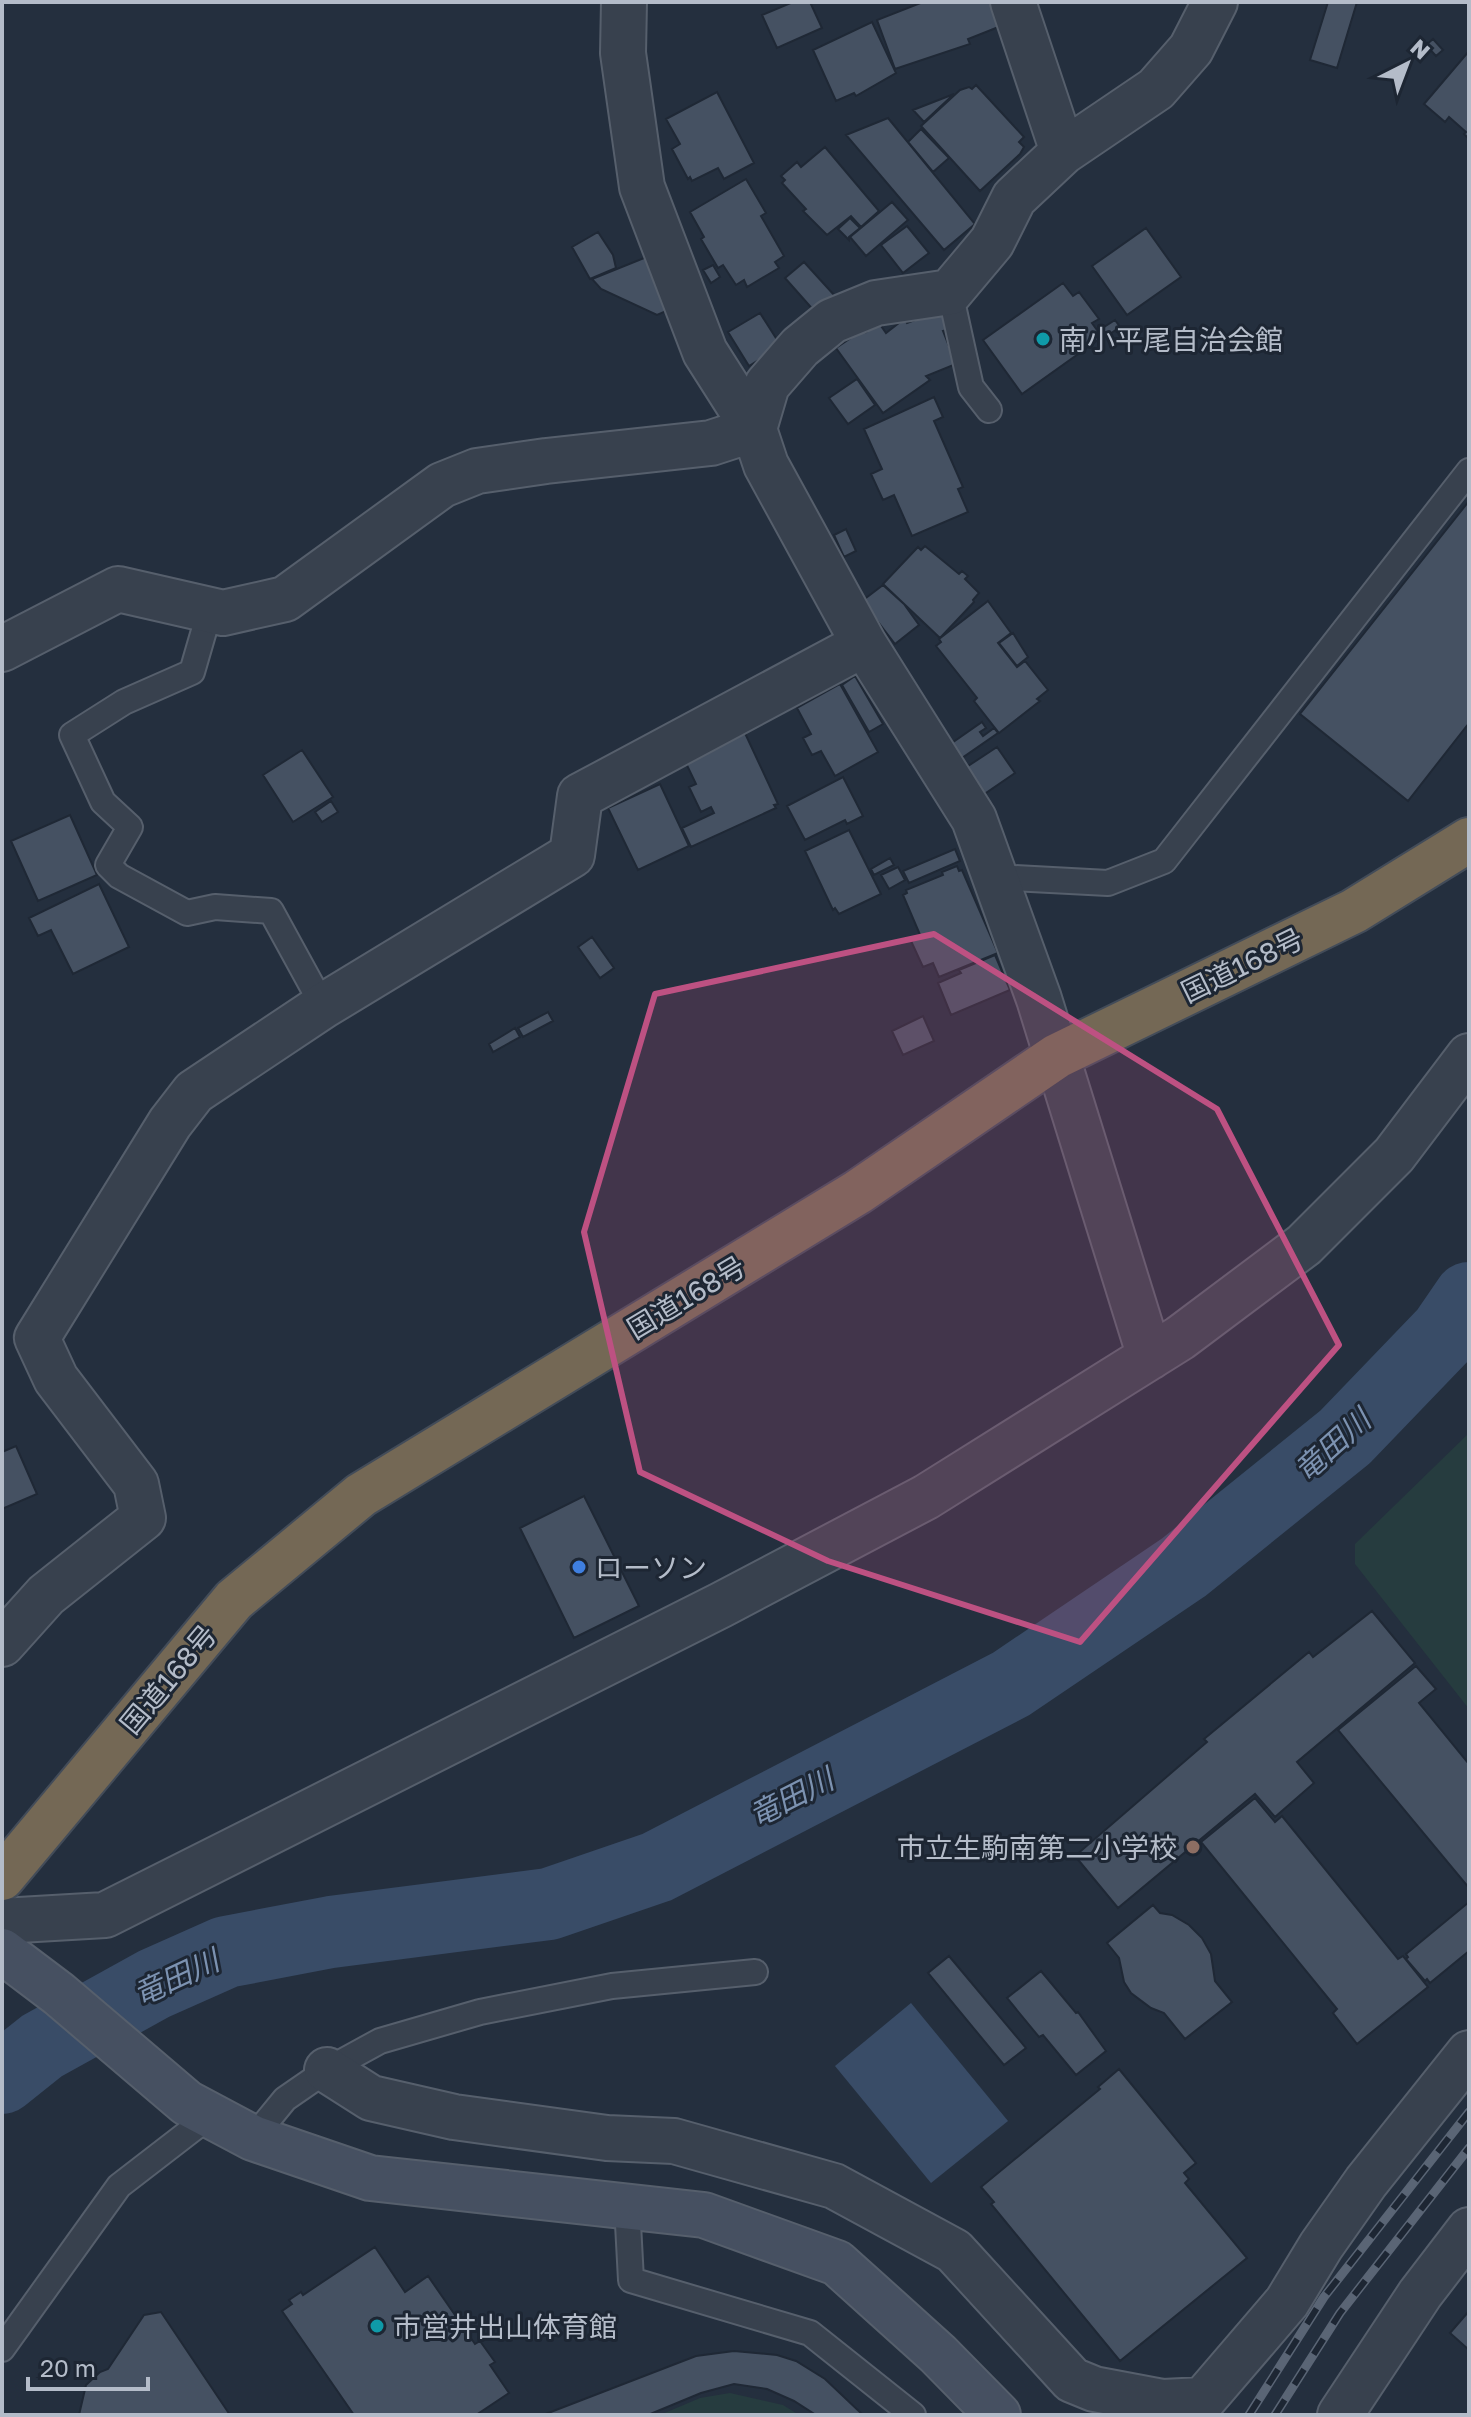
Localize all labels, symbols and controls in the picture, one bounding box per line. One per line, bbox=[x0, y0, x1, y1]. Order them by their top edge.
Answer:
north arrow bbox=[1367, 24, 1447, 104]
text: N bbox=[1405, 33, 1436, 64]
place label: 南小平尾自治会館 bbox=[1059, 323, 1283, 356]
marker: 南小平尾自治会館 bbox=[1034, 330, 1052, 348]
street label: 国道168号 bbox=[1176, 921, 1308, 1009]
street label: 国道168号 bbox=[621, 1249, 751, 1345]
water label: 竜田川 bbox=[1287, 1400, 1380, 1488]
place label: ローソン bbox=[595, 1551, 707, 1584]
marker: ローソン bbox=[570, 1558, 588, 1576]
street label: 国道168号 bbox=[113, 1618, 223, 1740]
water label: 竜田川 bbox=[743, 1759, 842, 1833]
place label: 市立生駒南第二小学校 bbox=[897, 1831, 1177, 1864]
marker: 市立生駒南第二小学校 bbox=[1184, 1838, 1202, 1856]
water label: 竜田川 bbox=[128, 1940, 227, 2012]
place label: 市営井出山体育館 bbox=[393, 2310, 617, 2343]
marker: 市営井出山体育館 bbox=[368, 2317, 386, 2335]
scale bar bbox=[28, 2341, 148, 2391]
text: 20 m bbox=[40, 2353, 96, 2382]

